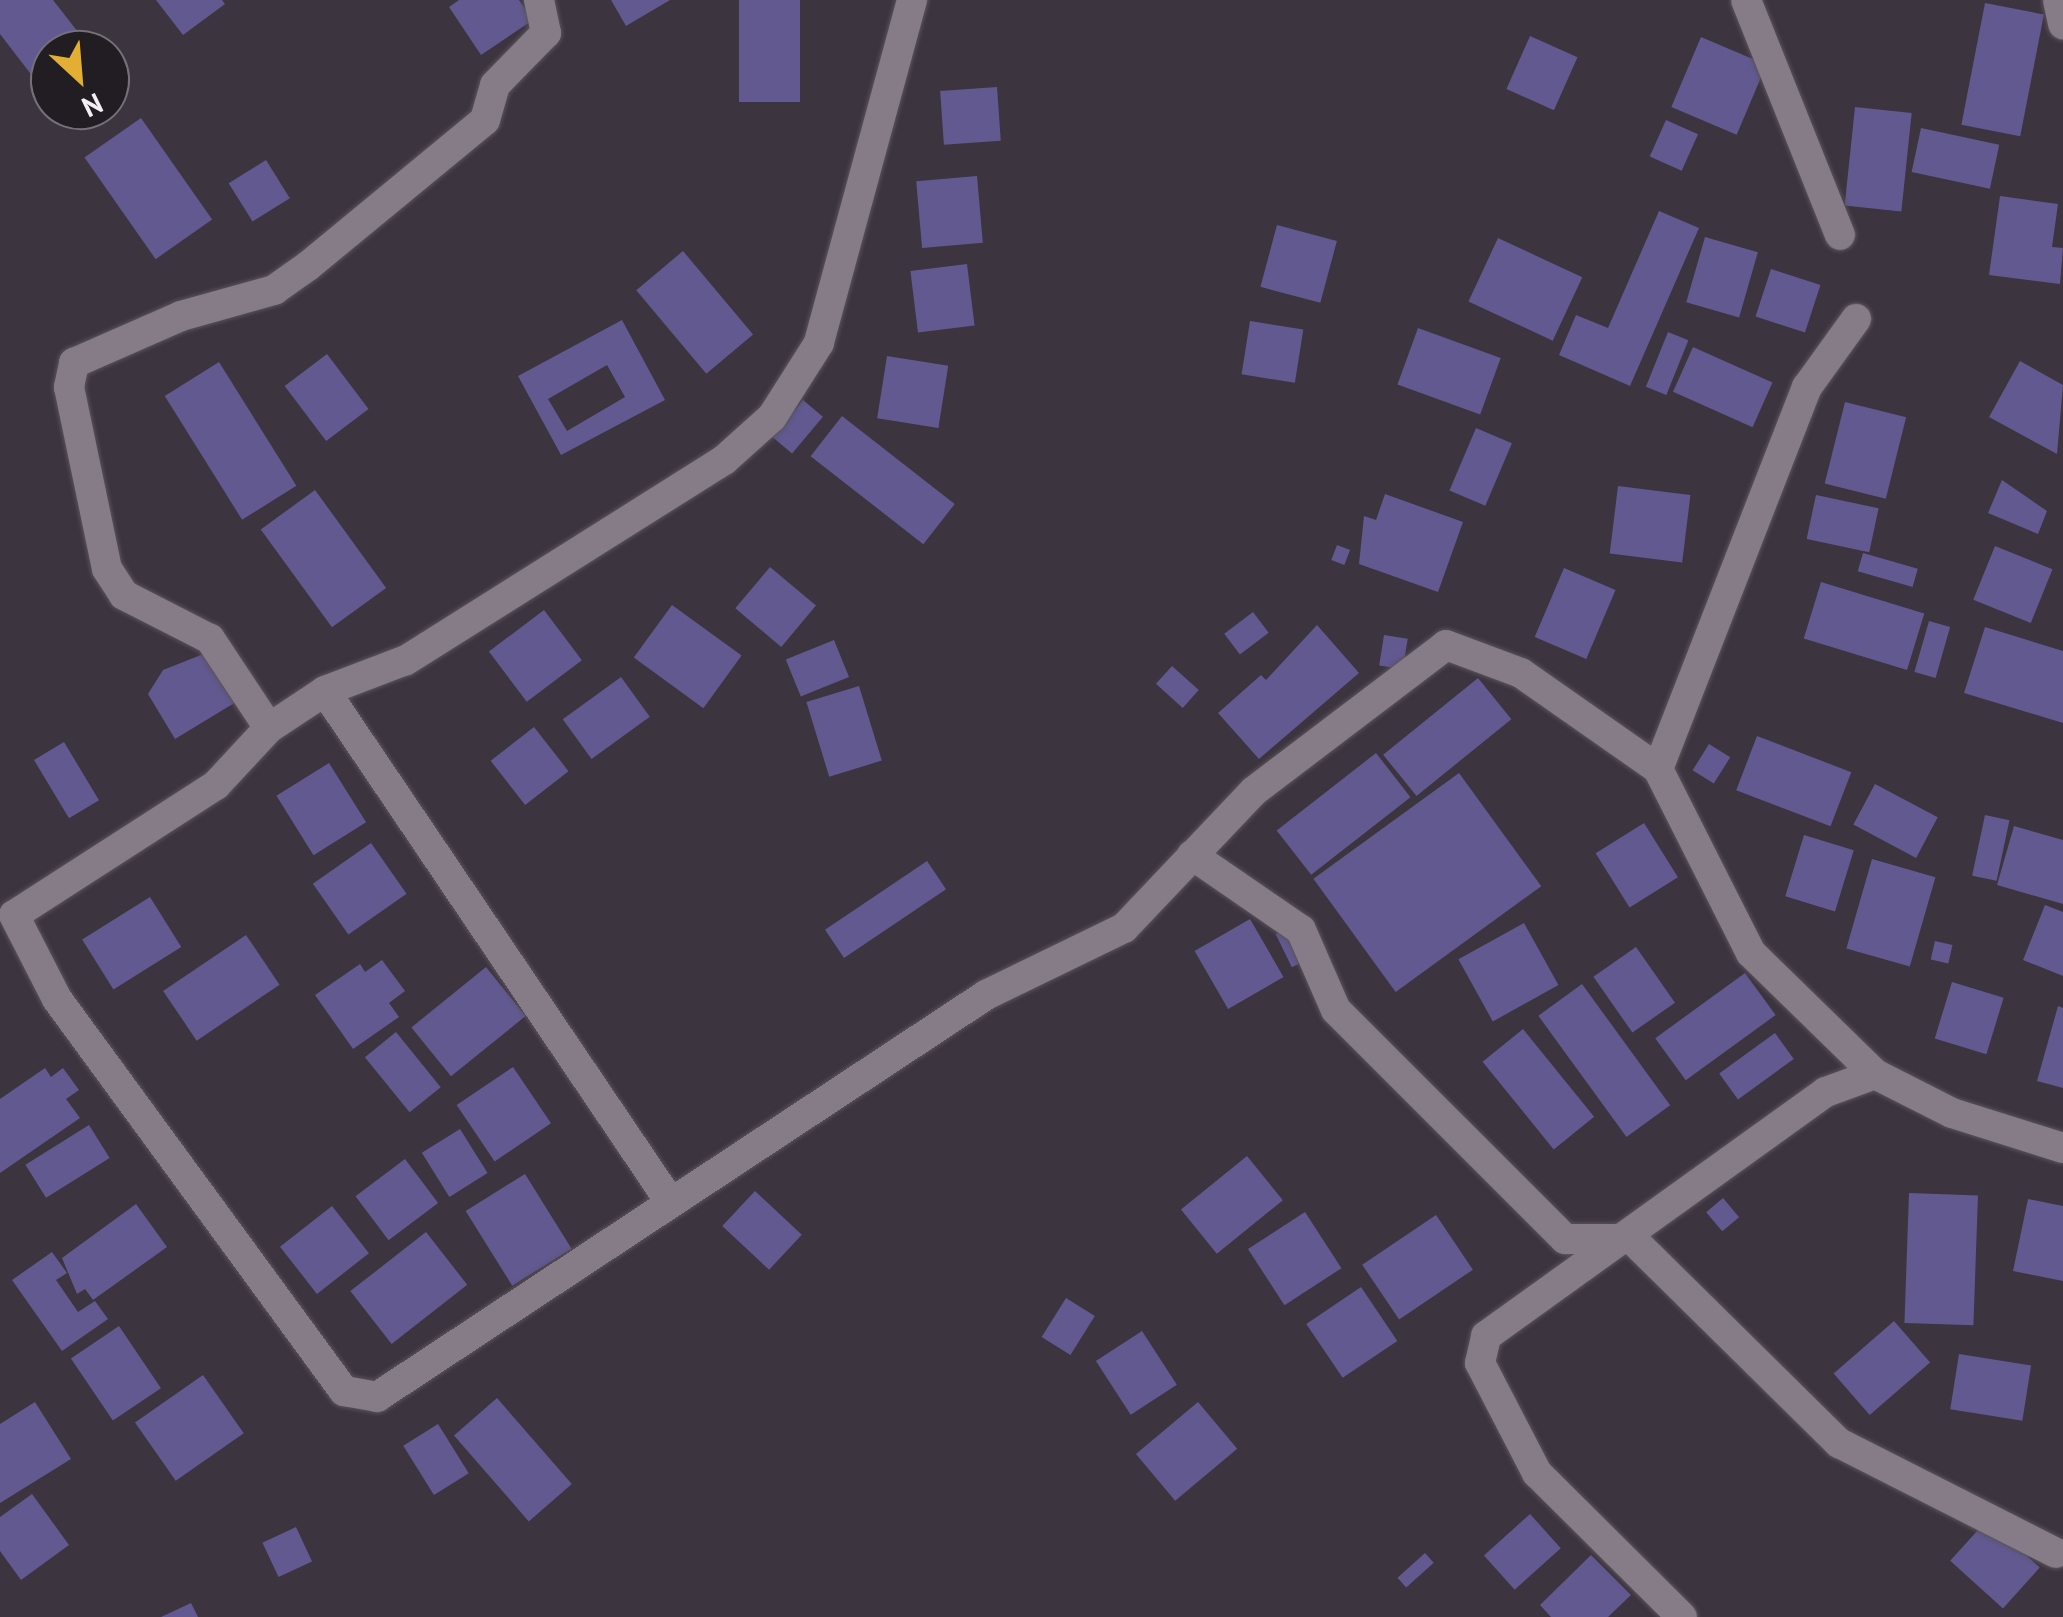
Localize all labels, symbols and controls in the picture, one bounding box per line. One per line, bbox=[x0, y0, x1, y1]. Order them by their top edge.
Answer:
north arrow bbox=[30, 30, 130, 130]
text: N bbox=[76, 85, 109, 126]

